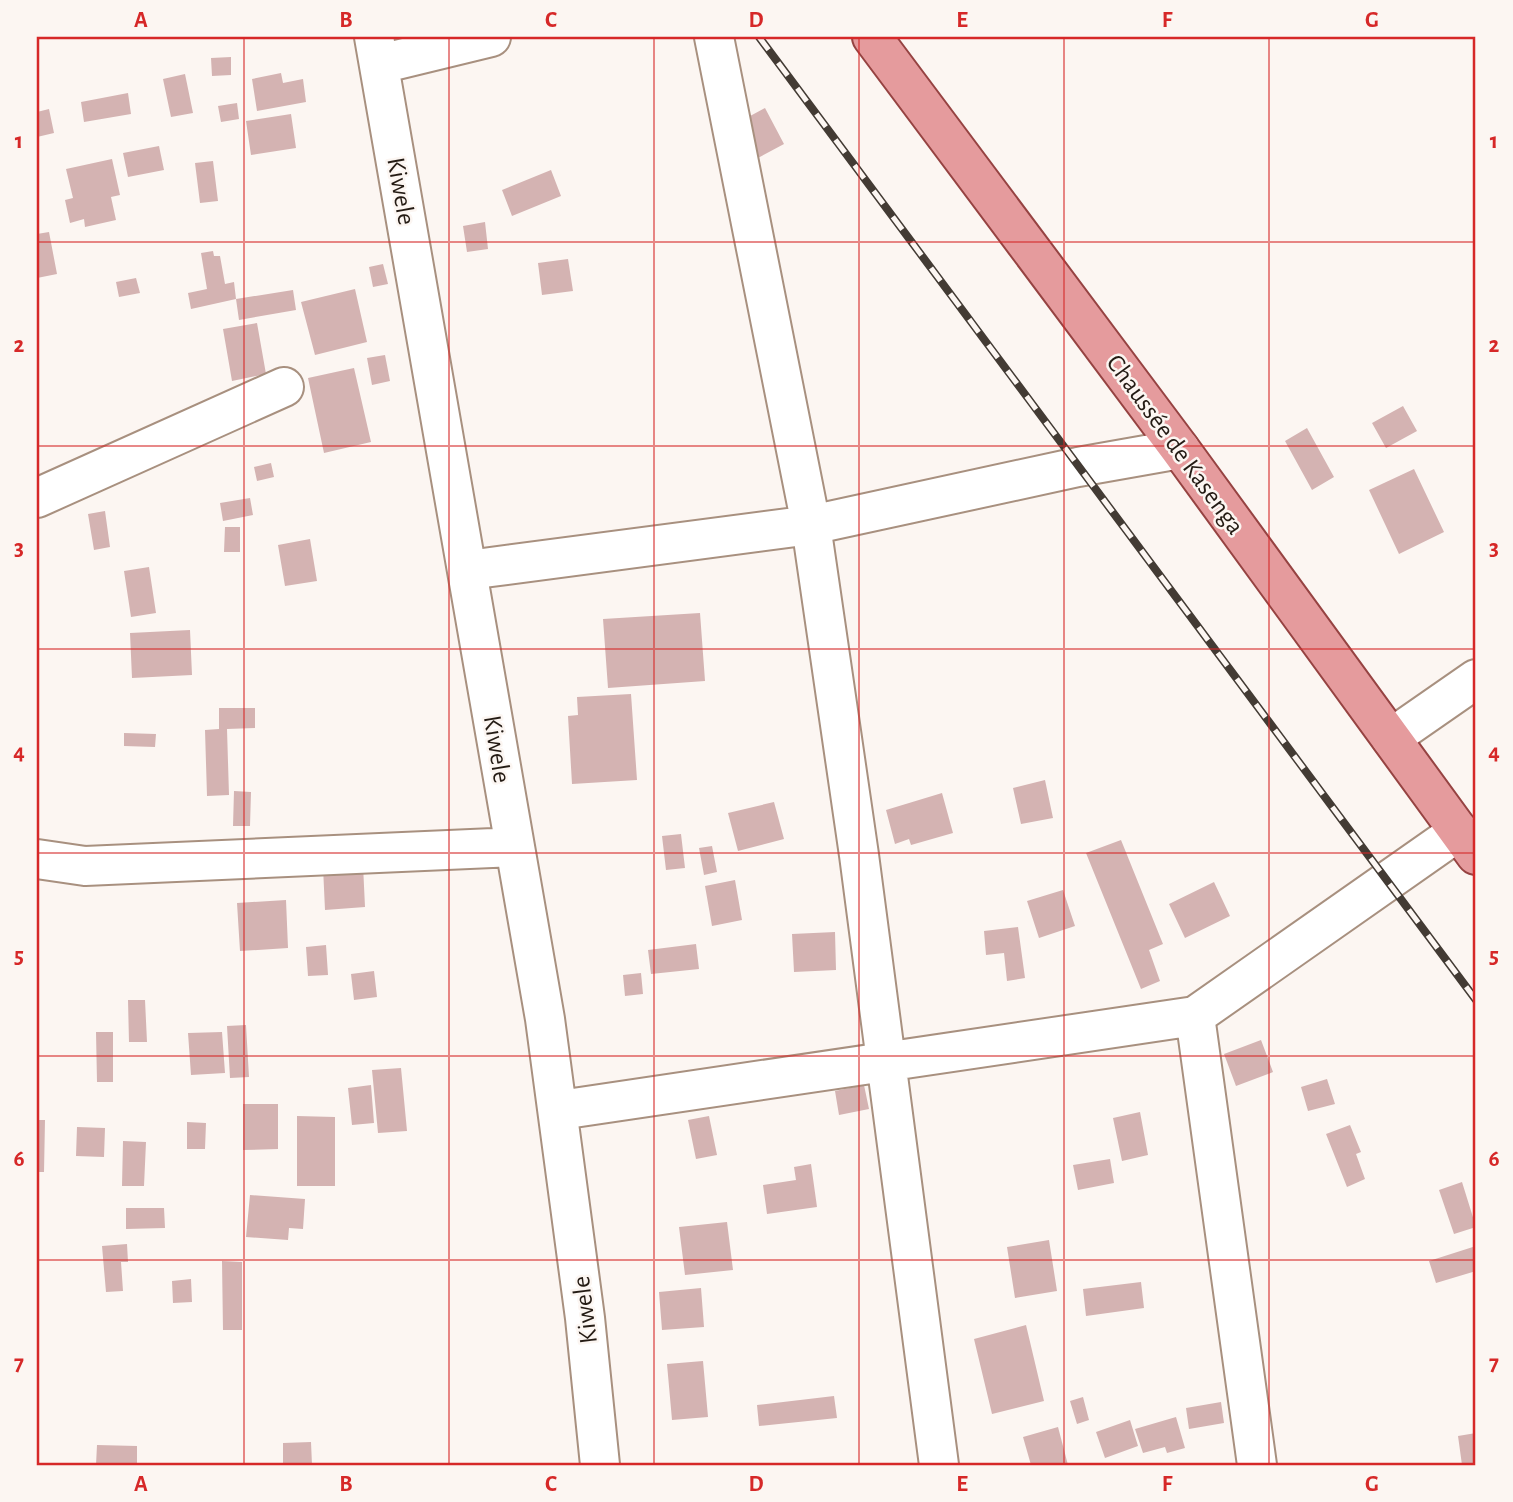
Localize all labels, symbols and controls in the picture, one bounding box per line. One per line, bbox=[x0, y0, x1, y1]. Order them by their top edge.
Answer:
text: A bbox=[134, 9, 148, 32]
text: B bbox=[339, 9, 353, 32]
text: C bbox=[545, 9, 557, 32]
text: D bbox=[748, 9, 764, 32]
text: E bbox=[956, 9, 968, 32]
text: F bbox=[1162, 9, 1173, 32]
text: G bbox=[1365, 9, 1379, 32]
text: 1 bbox=[15, 130, 23, 153]
text: 1 bbox=[1490, 130, 1498, 153]
street label: Kiwele bbox=[382, 155, 420, 227]
text: 2 bbox=[14, 334, 25, 357]
text: 2 bbox=[1489, 334, 1500, 357]
street label: Chaussée de Kasenga bbox=[1102, 350, 1249, 539]
text: 3 bbox=[14, 537, 24, 560]
text: 3 bbox=[1489, 537, 1499, 560]
street label: Kiwele bbox=[479, 714, 515, 785]
text: 4 bbox=[13, 741, 25, 764]
text: 4 bbox=[1488, 741, 1500, 764]
text: 5 bbox=[14, 945, 24, 968]
text: 5 bbox=[1489, 945, 1499, 968]
text: 6 bbox=[13, 1148, 25, 1171]
text: 6 bbox=[1488, 1148, 1500, 1171]
street label: Kiwele bbox=[568, 1275, 602, 1345]
text: 7 bbox=[14, 1352, 24, 1375]
text: 7 bbox=[1489, 1352, 1499, 1375]
text: A bbox=[134, 1473, 148, 1496]
text: B bbox=[339, 1473, 353, 1496]
text: C bbox=[545, 1473, 557, 1496]
text: D bbox=[748, 1473, 764, 1496]
text: E bbox=[956, 1473, 968, 1496]
text: F bbox=[1162, 1473, 1173, 1496]
text: G bbox=[1365, 1473, 1379, 1496]

